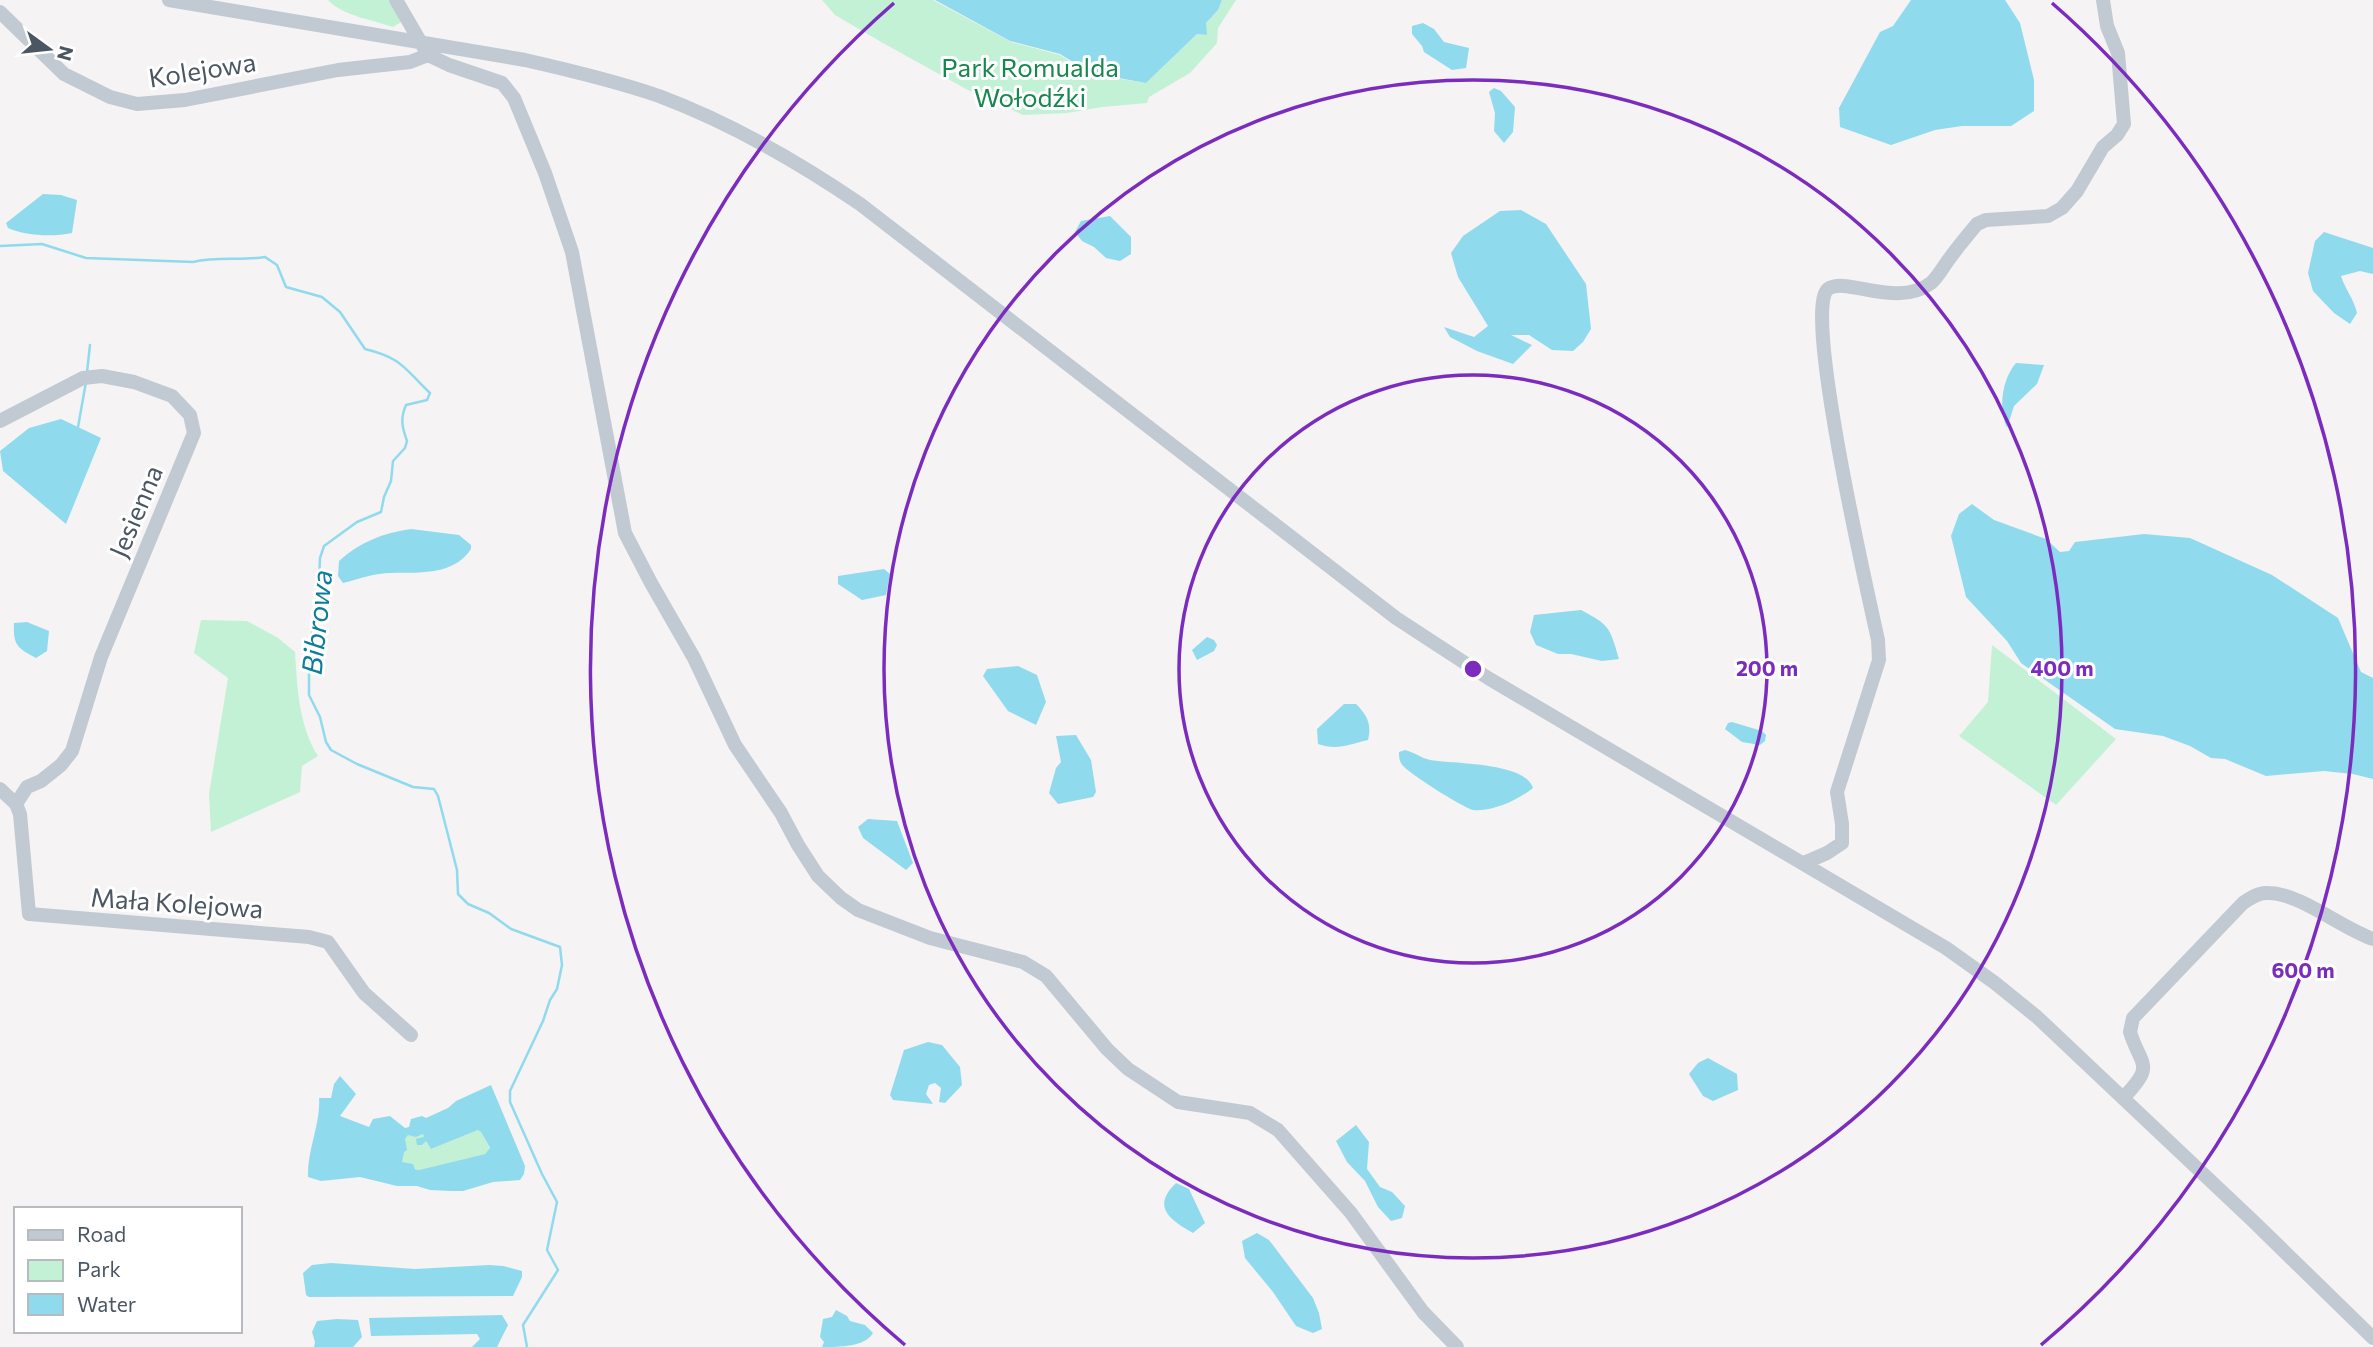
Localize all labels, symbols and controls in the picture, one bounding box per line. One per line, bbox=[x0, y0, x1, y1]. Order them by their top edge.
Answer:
north arrow bbox=[14, 14, 84, 84]
text: N bbox=[53, 44, 79, 63]
street label: Kolejowa bbox=[146, 45, 258, 93]
park label: Park Romualda Wołodźki bbox=[941, 51, 1119, 112]
street label: Jesienna bbox=[102, 460, 168, 562]
water label: Bibrowa bbox=[294, 568, 338, 676]
text: 200 m bbox=[1736, 655, 1798, 680]
text: 400 m bbox=[2030, 655, 2094, 680]
centre of rings bbox=[1461, 657, 1485, 681]
street label: Mała Kolejowa bbox=[90, 881, 264, 923]
text: 600 m bbox=[2271, 957, 2335, 982]
legend bbox=[14, 1207, 242, 1333]
text: Road bbox=[77, 1221, 126, 1246]
text: Park bbox=[77, 1256, 121, 1281]
text: Water bbox=[77, 1291, 136, 1316]

